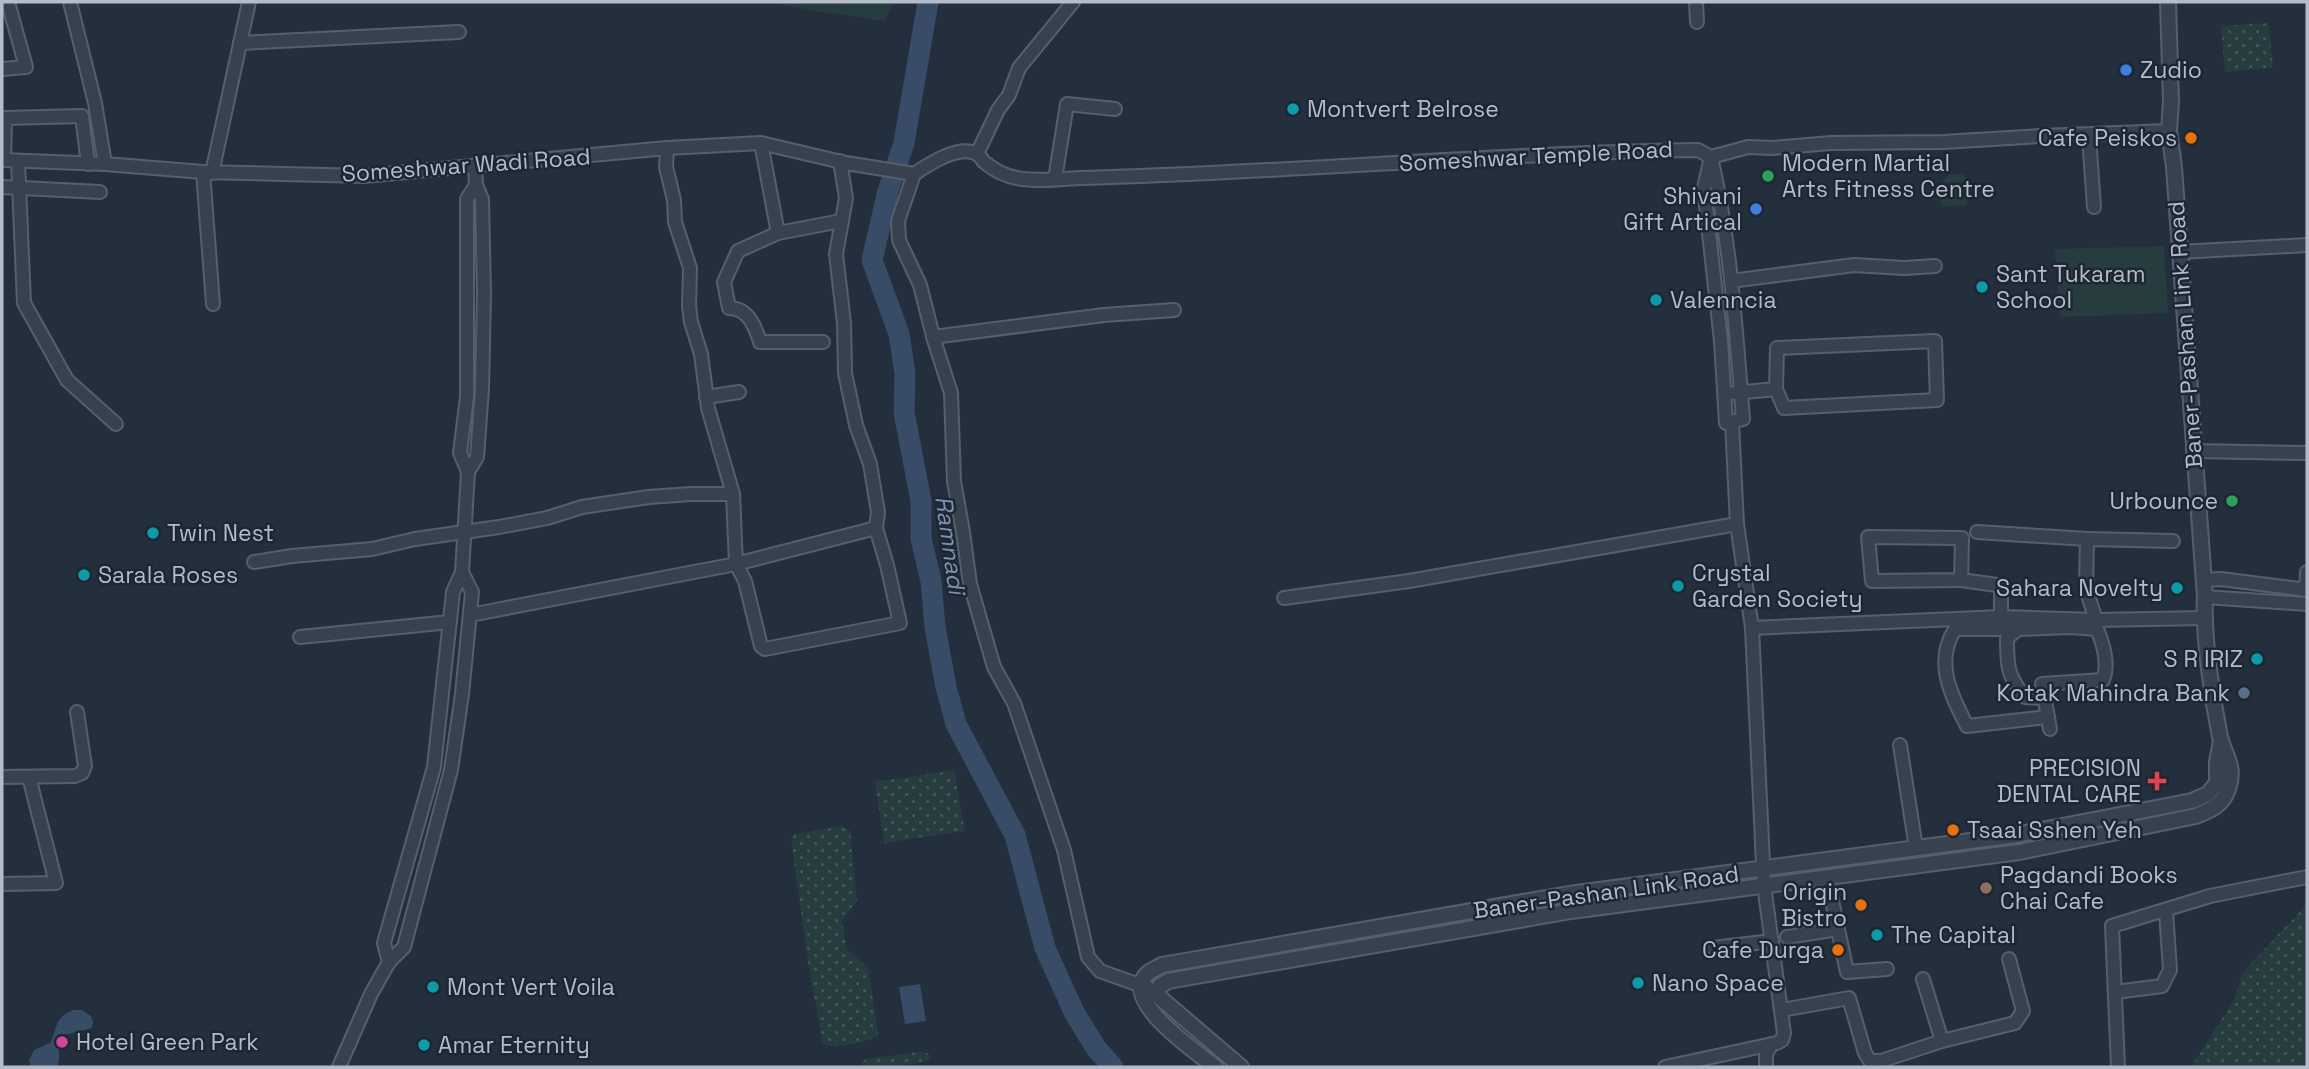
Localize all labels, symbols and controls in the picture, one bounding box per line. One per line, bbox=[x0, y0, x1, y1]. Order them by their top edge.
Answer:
place label: Zudio bbox=[2140, 55, 2202, 85]
marker: Zudio bbox=[2118, 62, 2134, 78]
place label: Montvert Belrose bbox=[1307, 94, 1499, 124]
marker: Montvert Belrose bbox=[1285, 101, 1301, 117]
place label: Cafe Peiskos bbox=[2038, 123, 2177, 153]
marker: Cafe Peiskos bbox=[2183, 130, 2199, 146]
street label: Someshwar Temple Road bbox=[1398, 134, 1674, 178]
street label: Someshwar Wadi Road bbox=[341, 141, 591, 189]
place label: Modern Martial Arts Fitness Centre bbox=[1782, 148, 1995, 204]
marker: Modern Martial Arts Fitness Centre bbox=[1760, 168, 1776, 184]
place label: Shivani Gift Artical bbox=[1623, 181, 1742, 237]
street label: Baner-Pashan Link Road bbox=[2161, 200, 2209, 470]
marker: Shivani Gift Artical bbox=[1748, 201, 1764, 217]
place label: Sant Tukaram School bbox=[1996, 259, 2145, 315]
marker: Sant Tukaram School bbox=[1974, 279, 1990, 295]
place label: Valenncia bbox=[1670, 285, 1777, 315]
marker: Valenncia bbox=[1648, 292, 1664, 308]
place label: Urbounce bbox=[2109, 486, 2218, 516]
marker: Urbounce bbox=[2224, 493, 2240, 509]
water label: Ramnadi bbox=[928, 494, 973, 599]
place label: Twin Nest bbox=[167, 518, 274, 548]
marker: Twin Nest bbox=[145, 525, 161, 541]
place label: Crystal Garden Society bbox=[1692, 558, 1863, 614]
place label: Sarala Roses bbox=[98, 560, 238, 590]
marker: Sarala Roses bbox=[76, 567, 92, 583]
place label: Sahara Novelty bbox=[1996, 573, 2163, 603]
marker: Crystal Garden Society bbox=[1670, 578, 1686, 594]
marker: Sahara Novelty bbox=[2169, 580, 2185, 596]
place label: S R IRIZ bbox=[2164, 644, 2243, 674]
marker: S R IRIZ bbox=[2249, 651, 2265, 667]
place label: Kotak Mahindra Bank bbox=[1997, 678, 2230, 708]
marker: Kotak Mahindra Bank bbox=[2236, 685, 2252, 701]
place label: PRECISION DENTAL CARE bbox=[1997, 753, 2141, 809]
marker: PRECISION DENTAL CARE bbox=[2147, 771, 2167, 791]
place label: Tsaai Sshen Yeh bbox=[1967, 815, 2142, 845]
marker: Tsaai Sshen Yeh bbox=[1945, 822, 1961, 838]
street label: Baner-Pashan Link Road bbox=[1471, 858, 1741, 926]
place label: Pagdandi Books Chai Cafe bbox=[2000, 860, 2178, 916]
place label: Origin Bistro bbox=[1781, 877, 1847, 933]
marker: Pagdandi Books Chai Cafe bbox=[1978, 880, 1994, 896]
marker: Origin Bistro bbox=[1853, 897, 1869, 913]
place label: The Capital bbox=[1891, 920, 2016, 950]
marker: The Capital bbox=[1869, 927, 1885, 943]
place label: Cafe Durga bbox=[1702, 935, 1824, 965]
marker: Cafe Durga bbox=[1830, 942, 1846, 958]
place label: Nano Space bbox=[1652, 968, 1784, 998]
place label: Mont Vert Voila bbox=[447, 972, 615, 1002]
marker: Nano Space bbox=[1630, 975, 1646, 991]
marker: Mont Vert Voila bbox=[425, 979, 441, 995]
place label: Hotel Green Park bbox=[76, 1027, 259, 1057]
place label: Amar Eternity bbox=[438, 1030, 590, 1060]
marker: Hotel Green Park bbox=[54, 1034, 70, 1050]
marker: Amar Eternity bbox=[416, 1037, 432, 1053]

